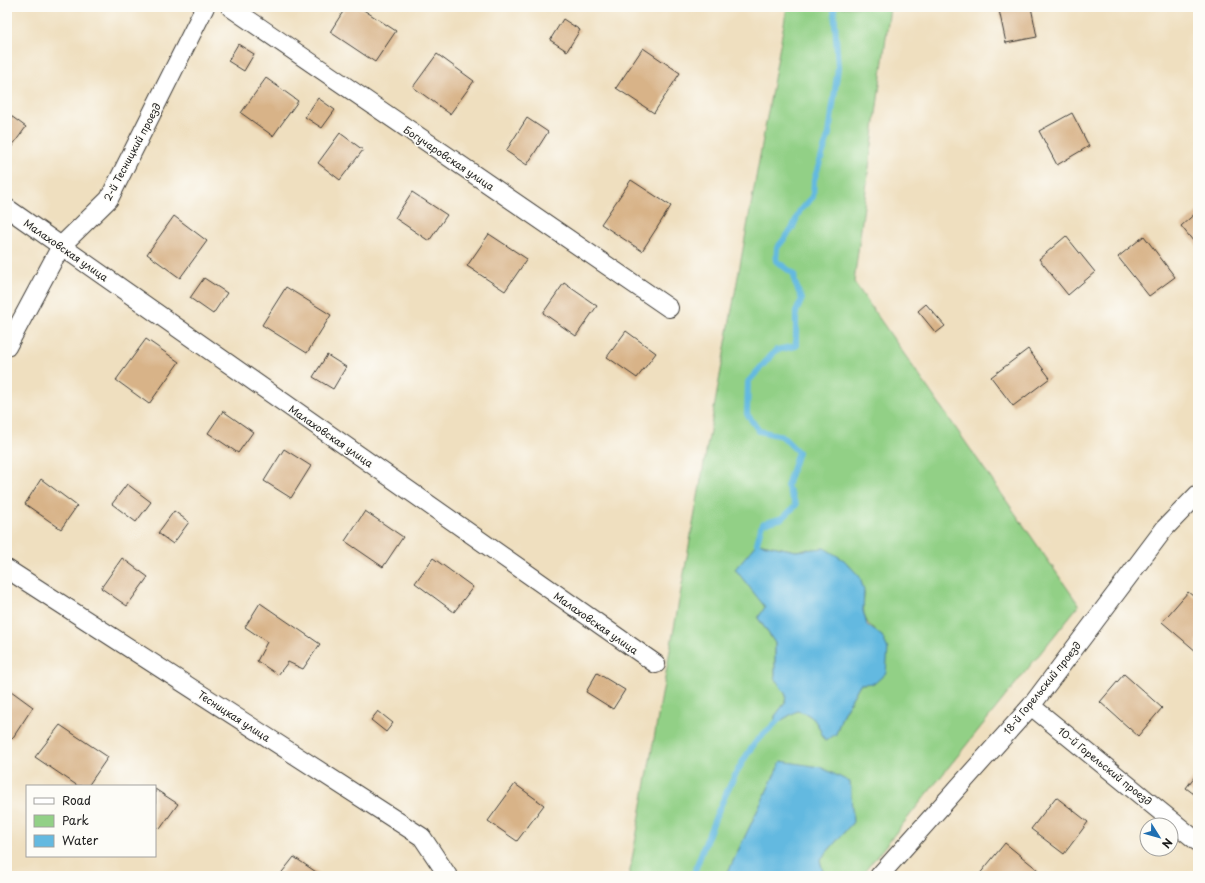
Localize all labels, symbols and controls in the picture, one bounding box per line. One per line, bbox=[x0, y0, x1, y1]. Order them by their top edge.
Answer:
street label: 2-й Тесницкий проезд bbox=[99, 100, 164, 203]
street label: Богучаровская улица bbox=[400, 122, 498, 195]
street label: Малаховская улица bbox=[21, 215, 112, 285]
street label: Малаховская улица bbox=[286, 401, 377, 471]
street label: Малаховская улица bbox=[551, 588, 642, 658]
street label: 18-й Горельский проезд bbox=[999, 638, 1084, 737]
street label: Тесницкая улица bbox=[195, 686, 274, 745]
street label: 10-й Горельский проезд bbox=[1055, 723, 1156, 808]
legend bbox=[26, 785, 156, 857]
text: Road bbox=[62, 791, 91, 809]
text: Park bbox=[62, 811, 89, 829]
north arrow bbox=[1139, 817, 1179, 857]
text: Water bbox=[62, 831, 99, 849]
text: N bbox=[1158, 835, 1177, 852]

